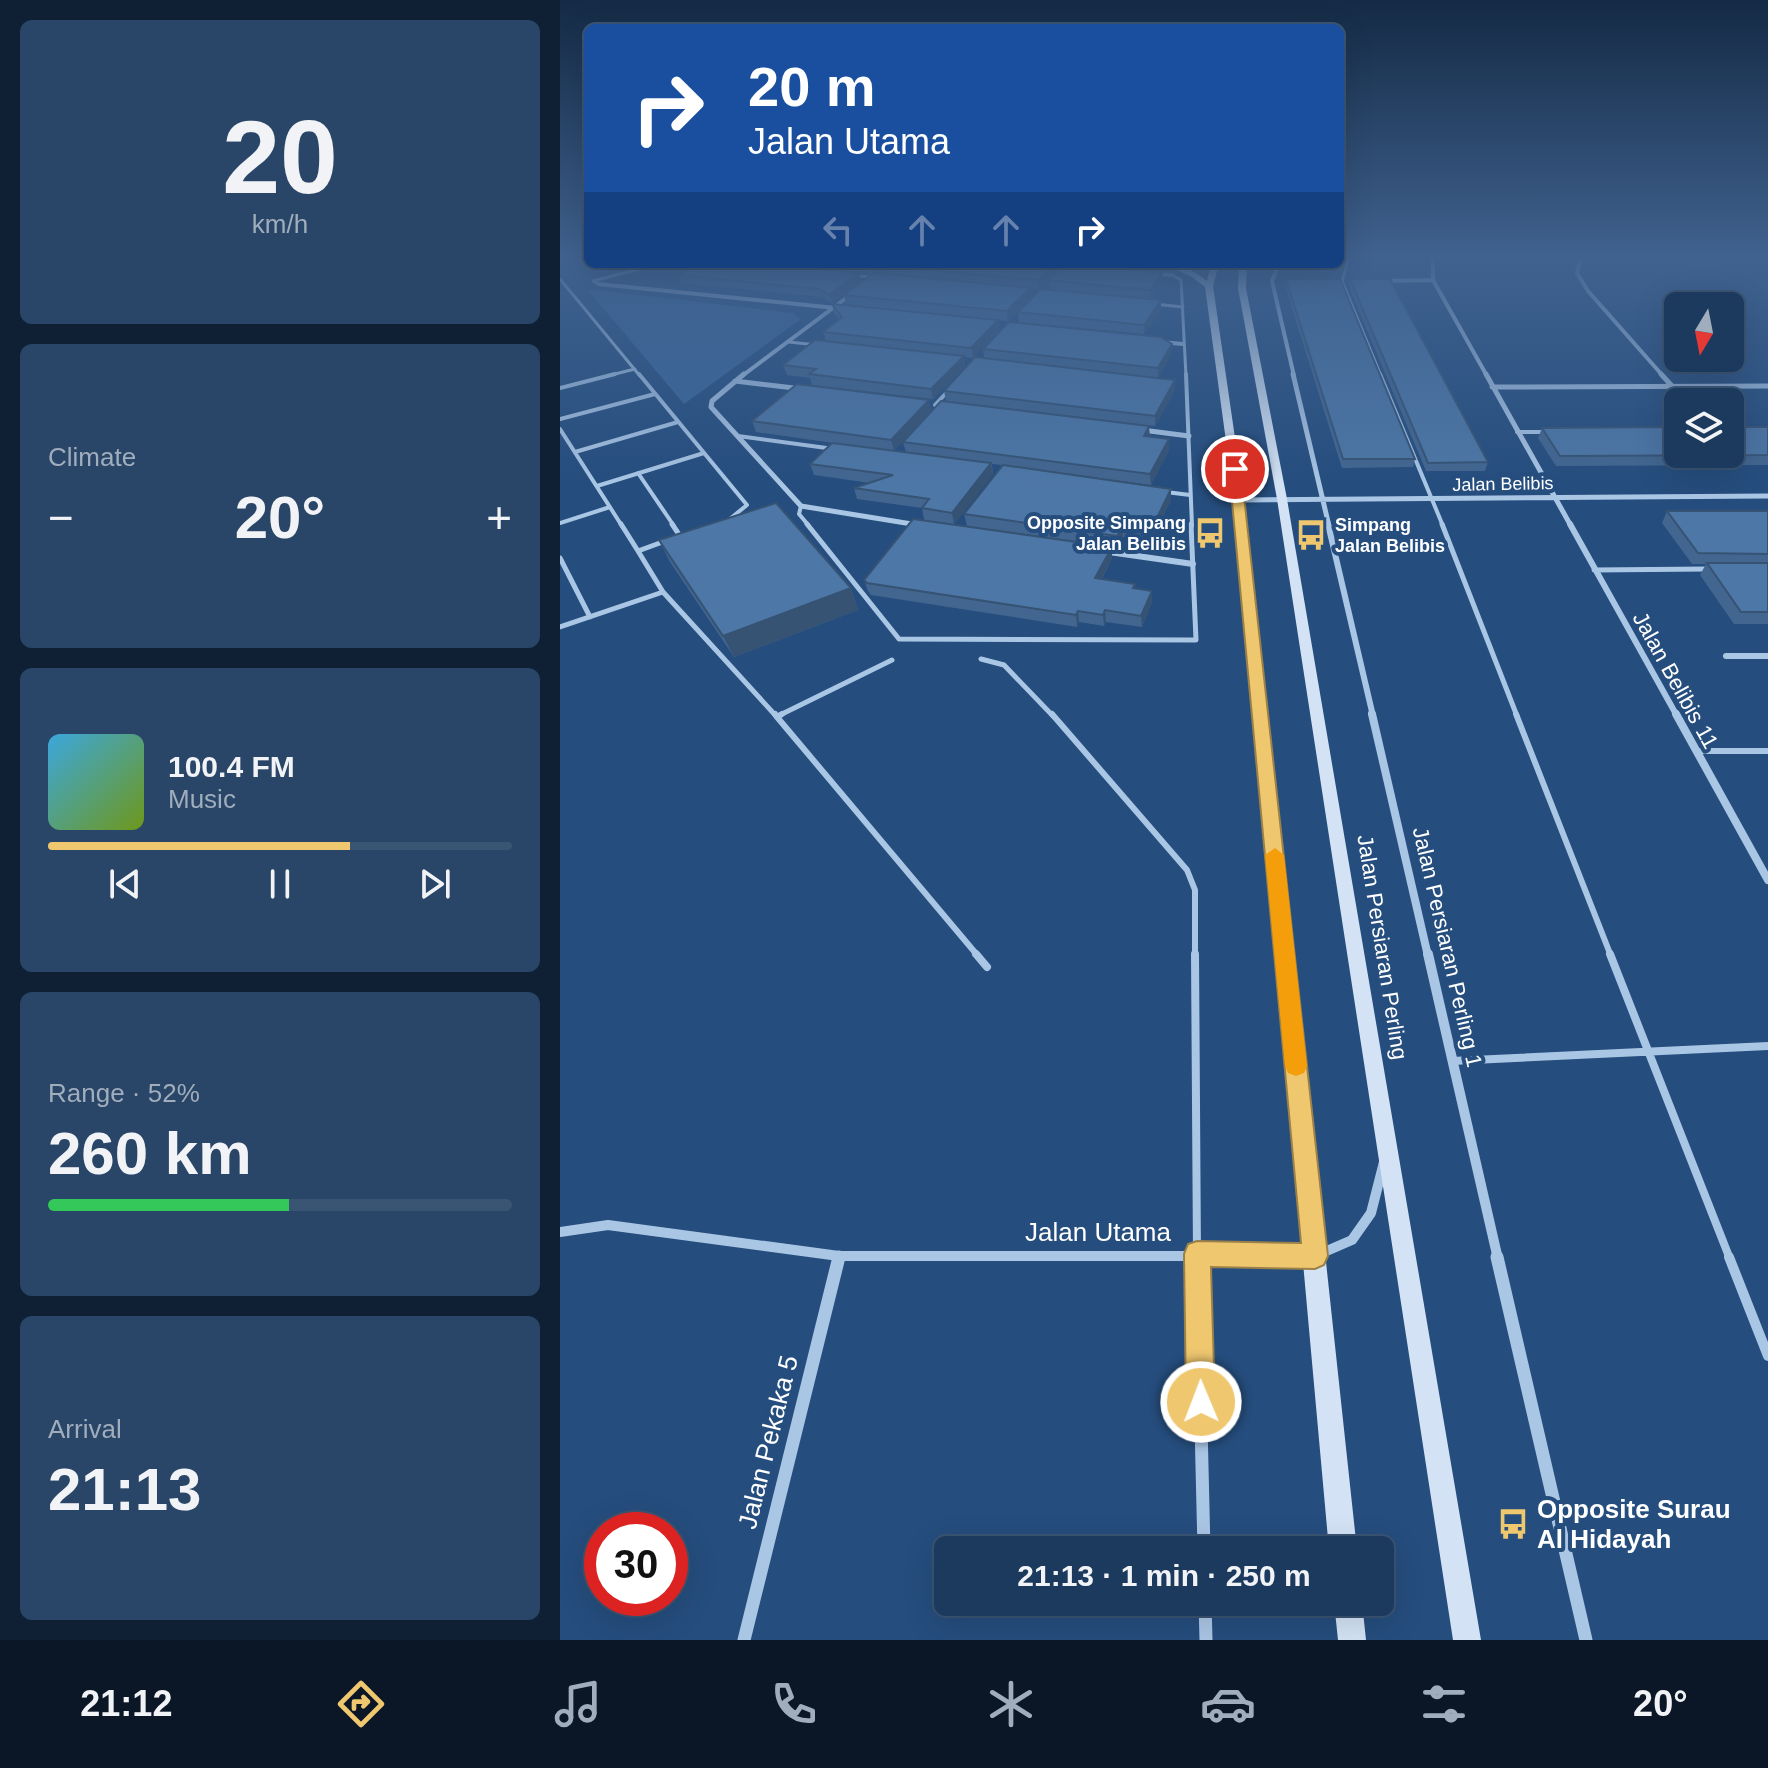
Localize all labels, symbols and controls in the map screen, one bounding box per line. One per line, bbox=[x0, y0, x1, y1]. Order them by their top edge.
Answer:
text: 20 m bbox=[748, 55, 876, 118]
icon: right bbox=[616, 56, 720, 160]
text: 20 bbox=[222, 99, 338, 215]
text: Jalan Utama bbox=[748, 121, 950, 162]
icon: left bbox=[816, 208, 860, 252]
icon: ahead bbox=[900, 208, 944, 252]
icon: ahead bbox=[984, 208, 1028, 252]
icon: right bbox=[1068, 208, 1112, 252]
text: km/h bbox=[252, 209, 308, 239]
north arrow bbox=[1664, 292, 1744, 372]
map controls bbox=[1664, 292, 1744, 468]
button: layers bbox=[1664, 388, 1744, 468]
pin bbox=[1201, 435, 1269, 503]
text: Climate bbox=[48, 442, 136, 472]
icon: arrive bbox=[1213, 447, 1257, 491]
street label: Jalan Belibis bbox=[1452, 473, 1554, 495]
text: 20° bbox=[235, 484, 325, 551]
text: − bbox=[48, 493, 74, 542]
text: + bbox=[486, 493, 512, 542]
place label: Opposite Simpang Jalan Belibis bbox=[1027, 513, 1186, 554]
place label: Simpang Jalan Belibis bbox=[1335, 515, 1445, 556]
bus stop icon: Opposite Simpang Jalan Belibis bbox=[1193, 516, 1227, 550]
bus stop icon: Simpang Jalan Belibis bbox=[1294, 518, 1328, 552]
street label: Jalan Belibis 11 bbox=[1628, 608, 1723, 753]
text: 100.4 FM bbox=[168, 750, 295, 783]
text: Music bbox=[168, 784, 236, 814]
street label: Jalan Persiaran Perling 1 bbox=[1408, 825, 1487, 1070]
street label: Jalan Persiaran Perling bbox=[1352, 833, 1413, 1061]
icon: previous bbox=[103, 862, 147, 906]
icon: pause bbox=[258, 862, 302, 906]
icon: next bbox=[413, 862, 457, 906]
text: Range · 52% bbox=[48, 1078, 200, 1108]
text: 260 km bbox=[48, 1120, 252, 1187]
street label: Jalan Utama bbox=[1025, 1217, 1172, 1247]
street label: Jalan Pekaka 5 bbox=[732, 1352, 804, 1532]
position arrow bbox=[1159, 1360, 1243, 1444]
text: Arrival bbox=[48, 1414, 122, 1444]
text: 21:13 bbox=[48, 1456, 201, 1523]
place label: Opposite Surau Al Hidayah bbox=[1537, 1494, 1731, 1554]
bus stop icon: Opposite Surau Al Hidayah bbox=[1496, 1507, 1530, 1541]
speed limit sign: 30 bbox=[584, 1512, 688, 1616]
text: 21:13 · 1 min · 250 m bbox=[1017, 1559, 1311, 1592]
icon: directions bbox=[333, 1676, 389, 1732]
icon: music bbox=[550, 1676, 606, 1732]
icon: phone bbox=[766, 1676, 822, 1732]
icon: climate bbox=[983, 1676, 1039, 1732]
icon: car bbox=[1200, 1676, 1256, 1732]
icon: filters bbox=[1416, 1676, 1472, 1732]
text: 21:12 bbox=[80, 1683, 172, 1724]
text: 20° bbox=[1633, 1683, 1688, 1724]

